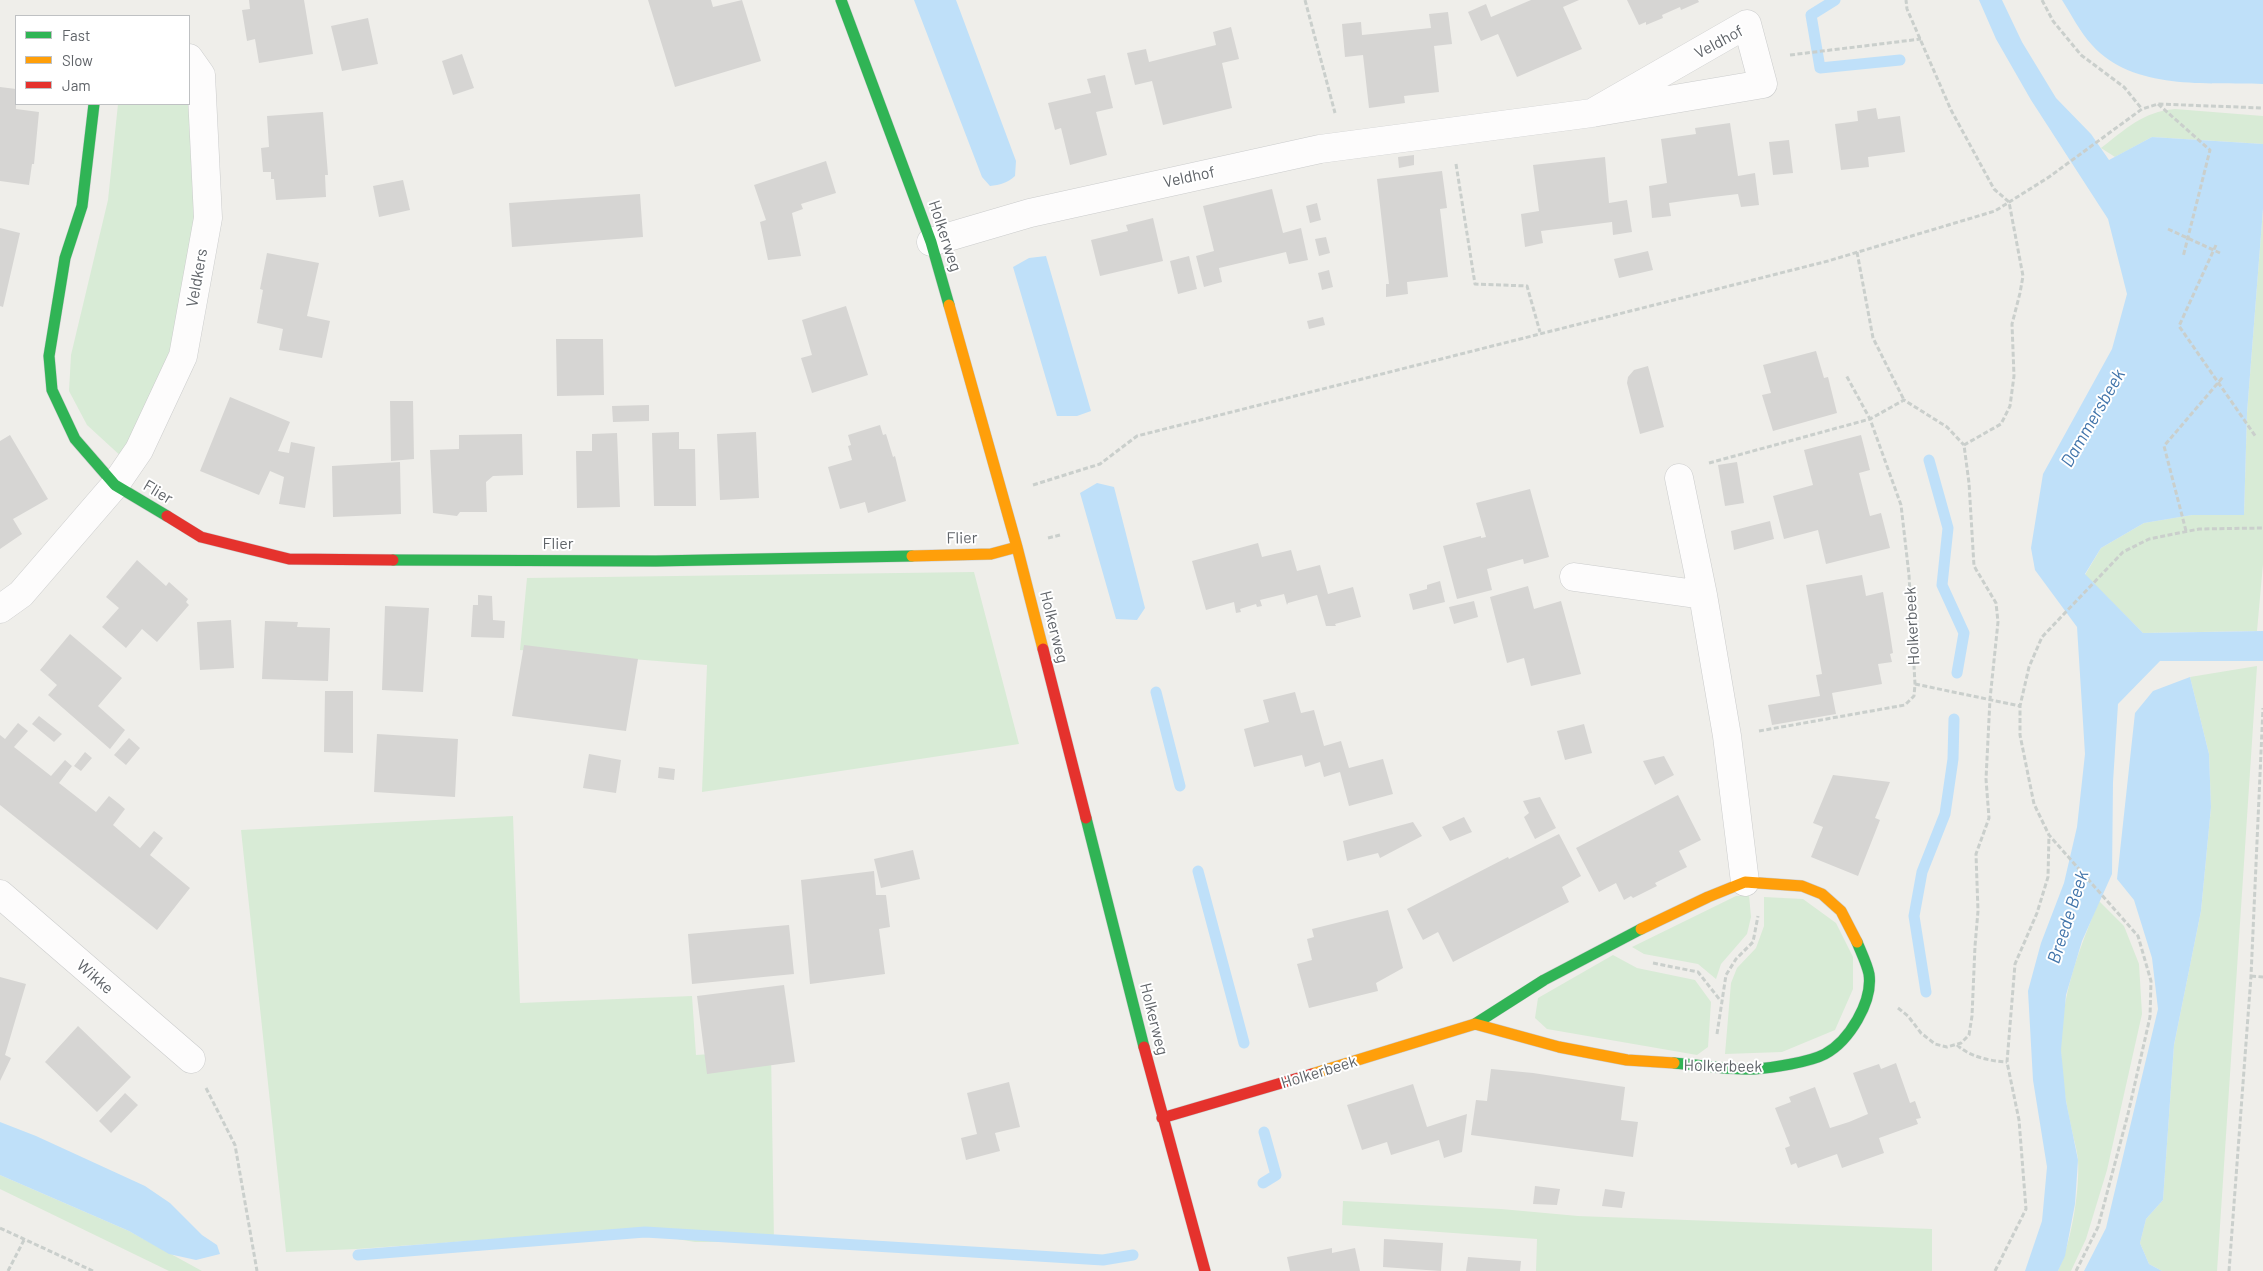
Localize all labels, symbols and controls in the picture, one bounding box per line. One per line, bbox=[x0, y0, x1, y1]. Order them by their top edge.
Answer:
legend bbox=[15, 15, 190, 105]
street label: Veldhof bbox=[1691, 21, 1747, 63]
text: Fast bbox=[62, 26, 90, 44]
text: Slow bbox=[62, 51, 93, 69]
text: Jam bbox=[62, 76, 91, 94]
street label: Veldhof bbox=[1161, 162, 1217, 192]
street label: Holkerweg bbox=[924, 198, 966, 274]
street label: Veldkers bbox=[182, 247, 212, 309]
water label: Dammersbeek bbox=[2056, 365, 2130, 471]
street label: Flier bbox=[140, 476, 176, 508]
street label: Flier bbox=[946, 528, 978, 548]
street label: Flier bbox=[542, 534, 574, 554]
street label: Holkerbeek bbox=[1900, 586, 1924, 666]
street label: Holkerweg bbox=[1036, 589, 1072, 665]
water label: Breede Beek bbox=[2043, 868, 2093, 966]
street label: Wikke bbox=[73, 956, 117, 998]
street label: Holkerweg bbox=[1136, 981, 1172, 1057]
street label: Holkerbeek bbox=[1279, 1051, 1359, 1093]
street label: Holkerbeek bbox=[1684, 1056, 1762, 1076]

